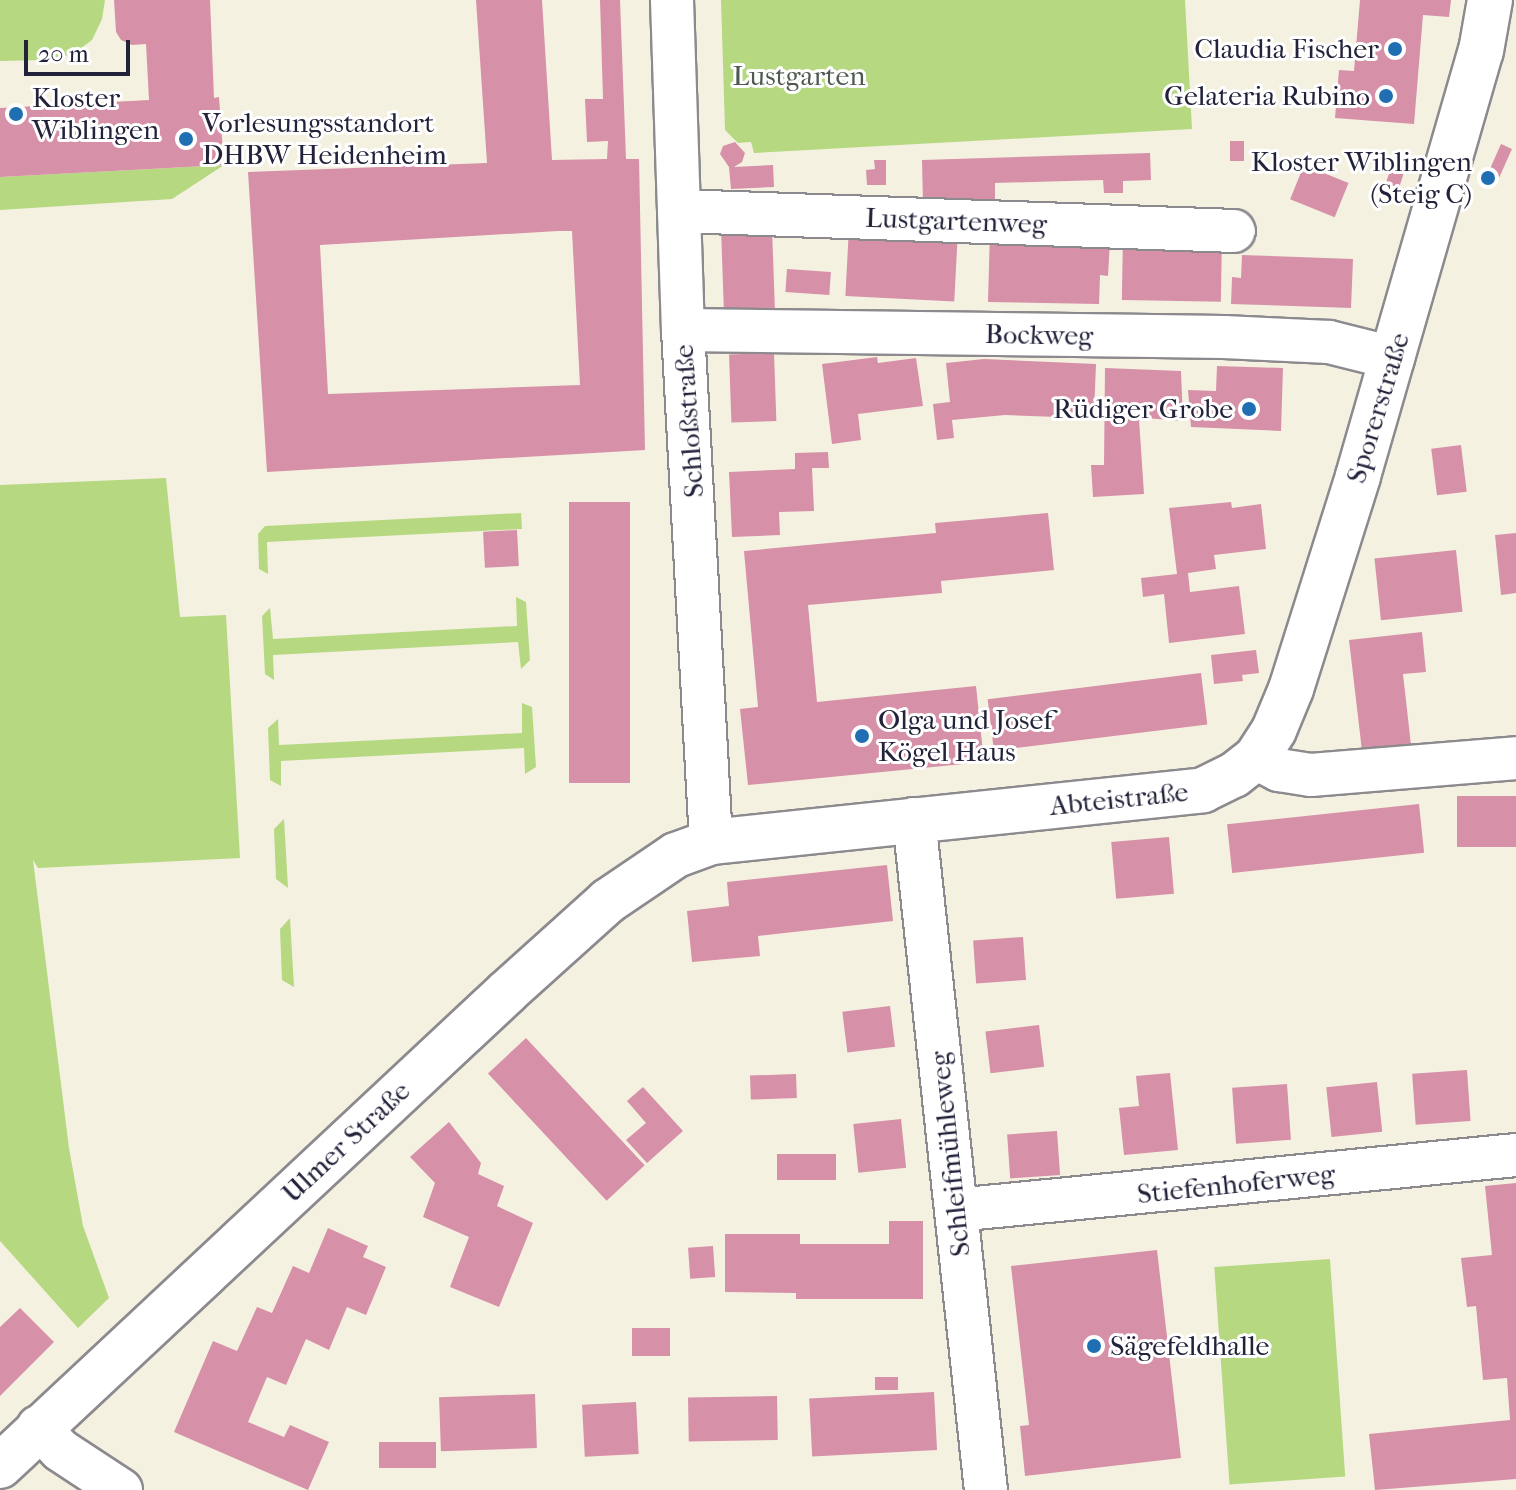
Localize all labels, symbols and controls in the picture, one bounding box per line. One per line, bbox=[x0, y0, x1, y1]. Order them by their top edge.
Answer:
scale bar bbox=[28, 24, 134, 74]
place label: Claudia Fischer bbox=[1194, 32, 1379, 66]
text: 20 m bbox=[38, 40, 89, 68]
marker: Claudia Fischer bbox=[1386, 40, 1404, 58]
park label: Lustgarten bbox=[732, 59, 866, 93]
place label: Gelateria Rubino bbox=[1164, 79, 1370, 113]
place label: Kloster Wiblingen bbox=[32, 81, 159, 147]
marker: Gelateria Rubino bbox=[1377, 87, 1395, 105]
marker: Kloster Wiblingen bbox=[7, 105, 25, 123]
place label: Vorlesungsstandort DHBW Heidenheim bbox=[202, 106, 447, 172]
marker: Vorlesungsstandort DHBW Heidenheim bbox=[177, 130, 195, 148]
place label: Kloster Wiblingen (Steig C) bbox=[1251, 145, 1472, 211]
marker: Kloster Wiblingen (Steig C) bbox=[1479, 169, 1497, 187]
street label: Lustgartenweg bbox=[865, 201, 1047, 241]
street label: Bockweg bbox=[985, 317, 1093, 353]
street label: Sporerstraße bbox=[1339, 329, 1417, 487]
street label: Schloßstraße bbox=[667, 343, 711, 499]
place label: Rüdiger Grobe bbox=[1053, 392, 1233, 426]
marker: Rüdiger Grobe bbox=[1240, 400, 1258, 418]
place label: Olga und Josef Kögel Haus bbox=[878, 703, 1053, 769]
marker: Olga und Josef Kögel Haus bbox=[853, 727, 871, 745]
street label: Abteistraße bbox=[1048, 775, 1190, 823]
street label: Schleifmühleweg bbox=[923, 1050, 977, 1258]
street label: Ulmer Straße bbox=[275, 1074, 417, 1210]
street label: Stiefenhoferweg bbox=[1135, 1157, 1337, 1211]
place label: Sägefeldhalle bbox=[1110, 1329, 1269, 1363]
marker: Sägefeldhalle bbox=[1085, 1337, 1103, 1355]

